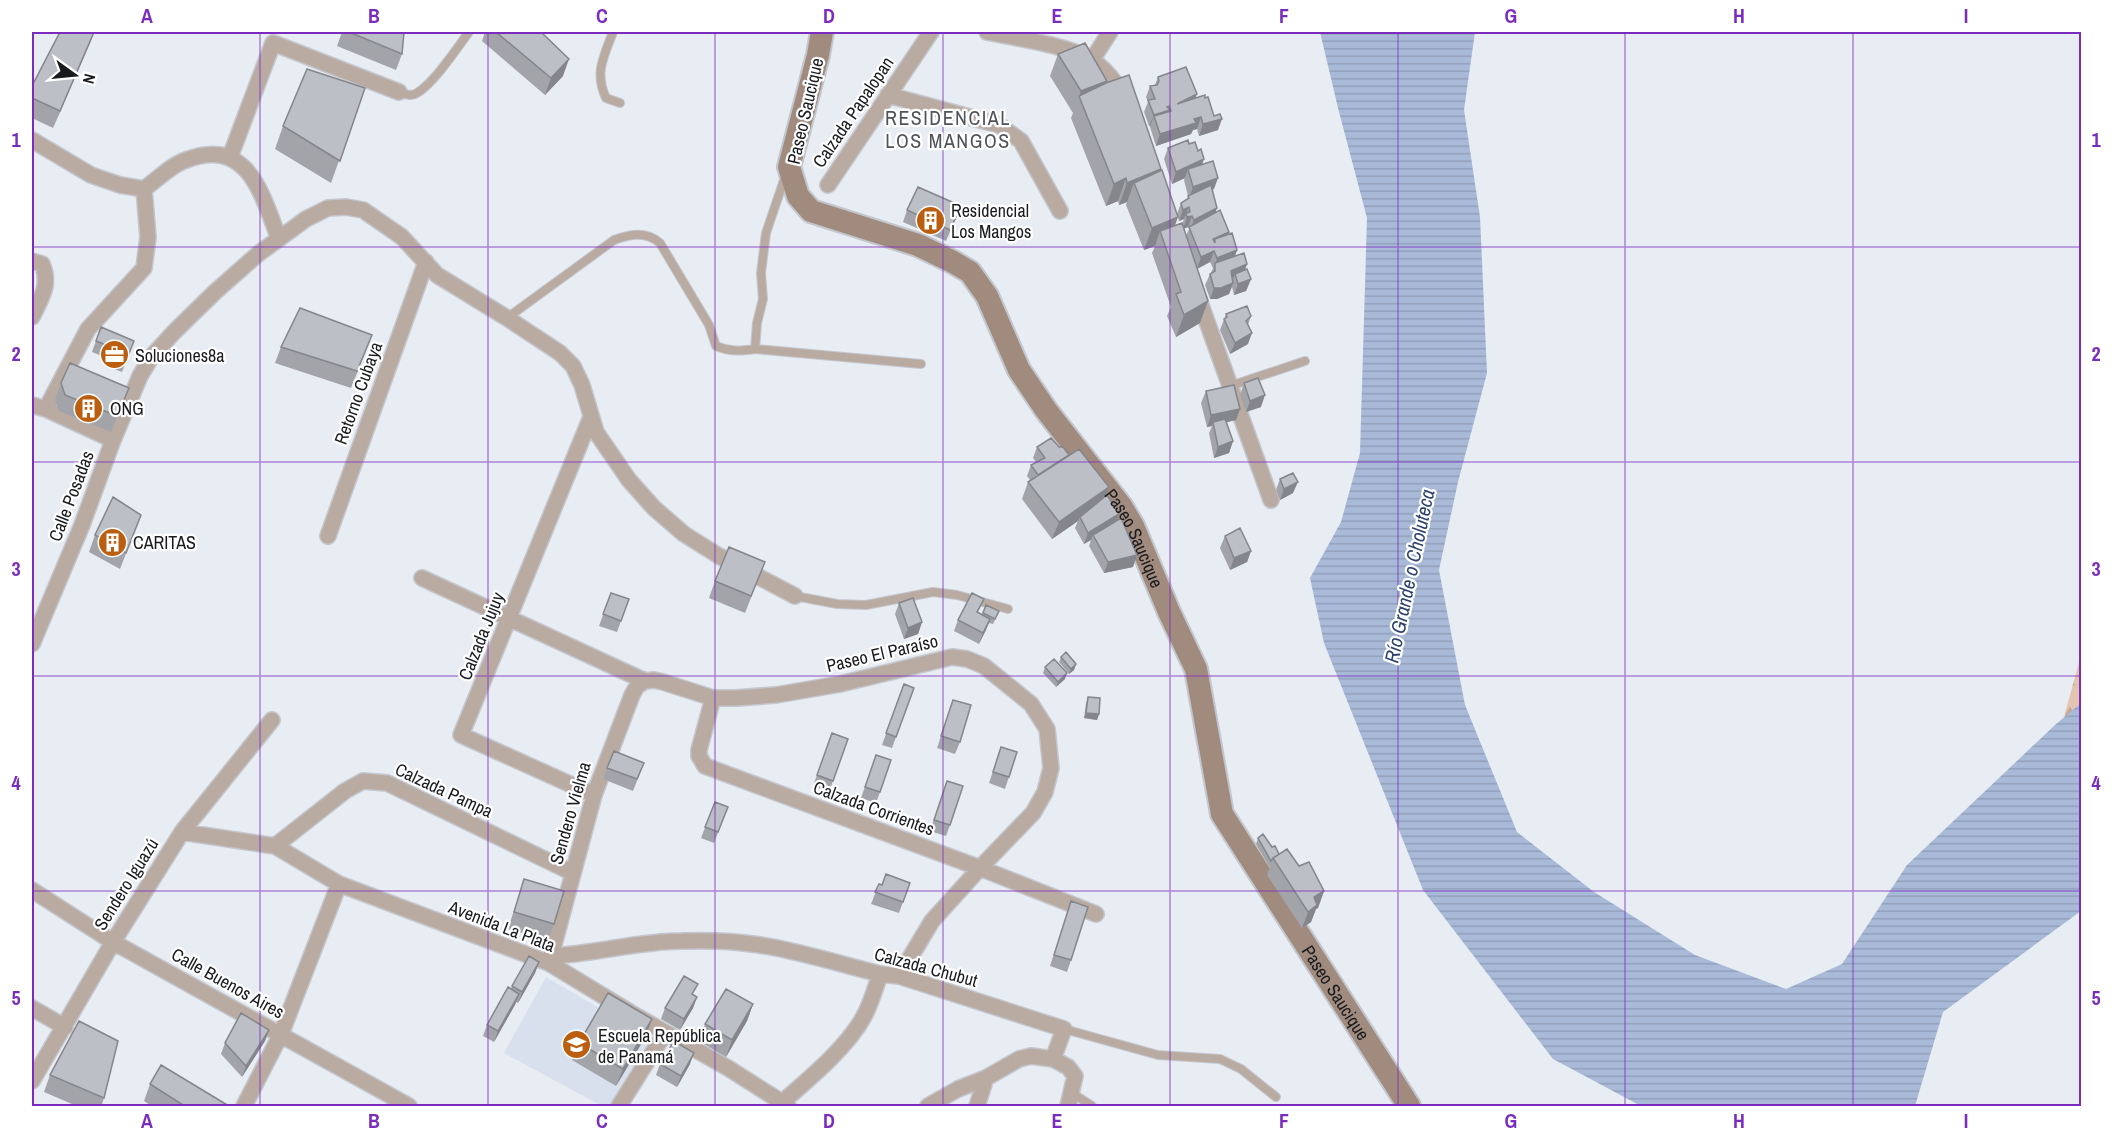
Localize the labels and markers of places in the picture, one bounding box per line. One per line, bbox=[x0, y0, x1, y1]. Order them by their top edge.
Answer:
place label: Residencial Los Mangos bbox=[951, 198, 1031, 244]
building icon: Residencial Los Mangos bbox=[914, 204, 946, 236]
office icon: Soluciones8a bbox=[98, 339, 130, 371]
place label: Soluciones8a bbox=[135, 343, 224, 368]
building icon: ONG bbox=[73, 392, 105, 424]
place label: ONG bbox=[110, 396, 144, 421]
building icon: CARITAS bbox=[96, 526, 128, 558]
place label: CARITAS bbox=[133, 530, 196, 555]
place label: Escuela República de Panamá bbox=[598, 1023, 721, 1069]
school or university icon: Escuela República de Panamá bbox=[561, 1029, 593, 1061]

